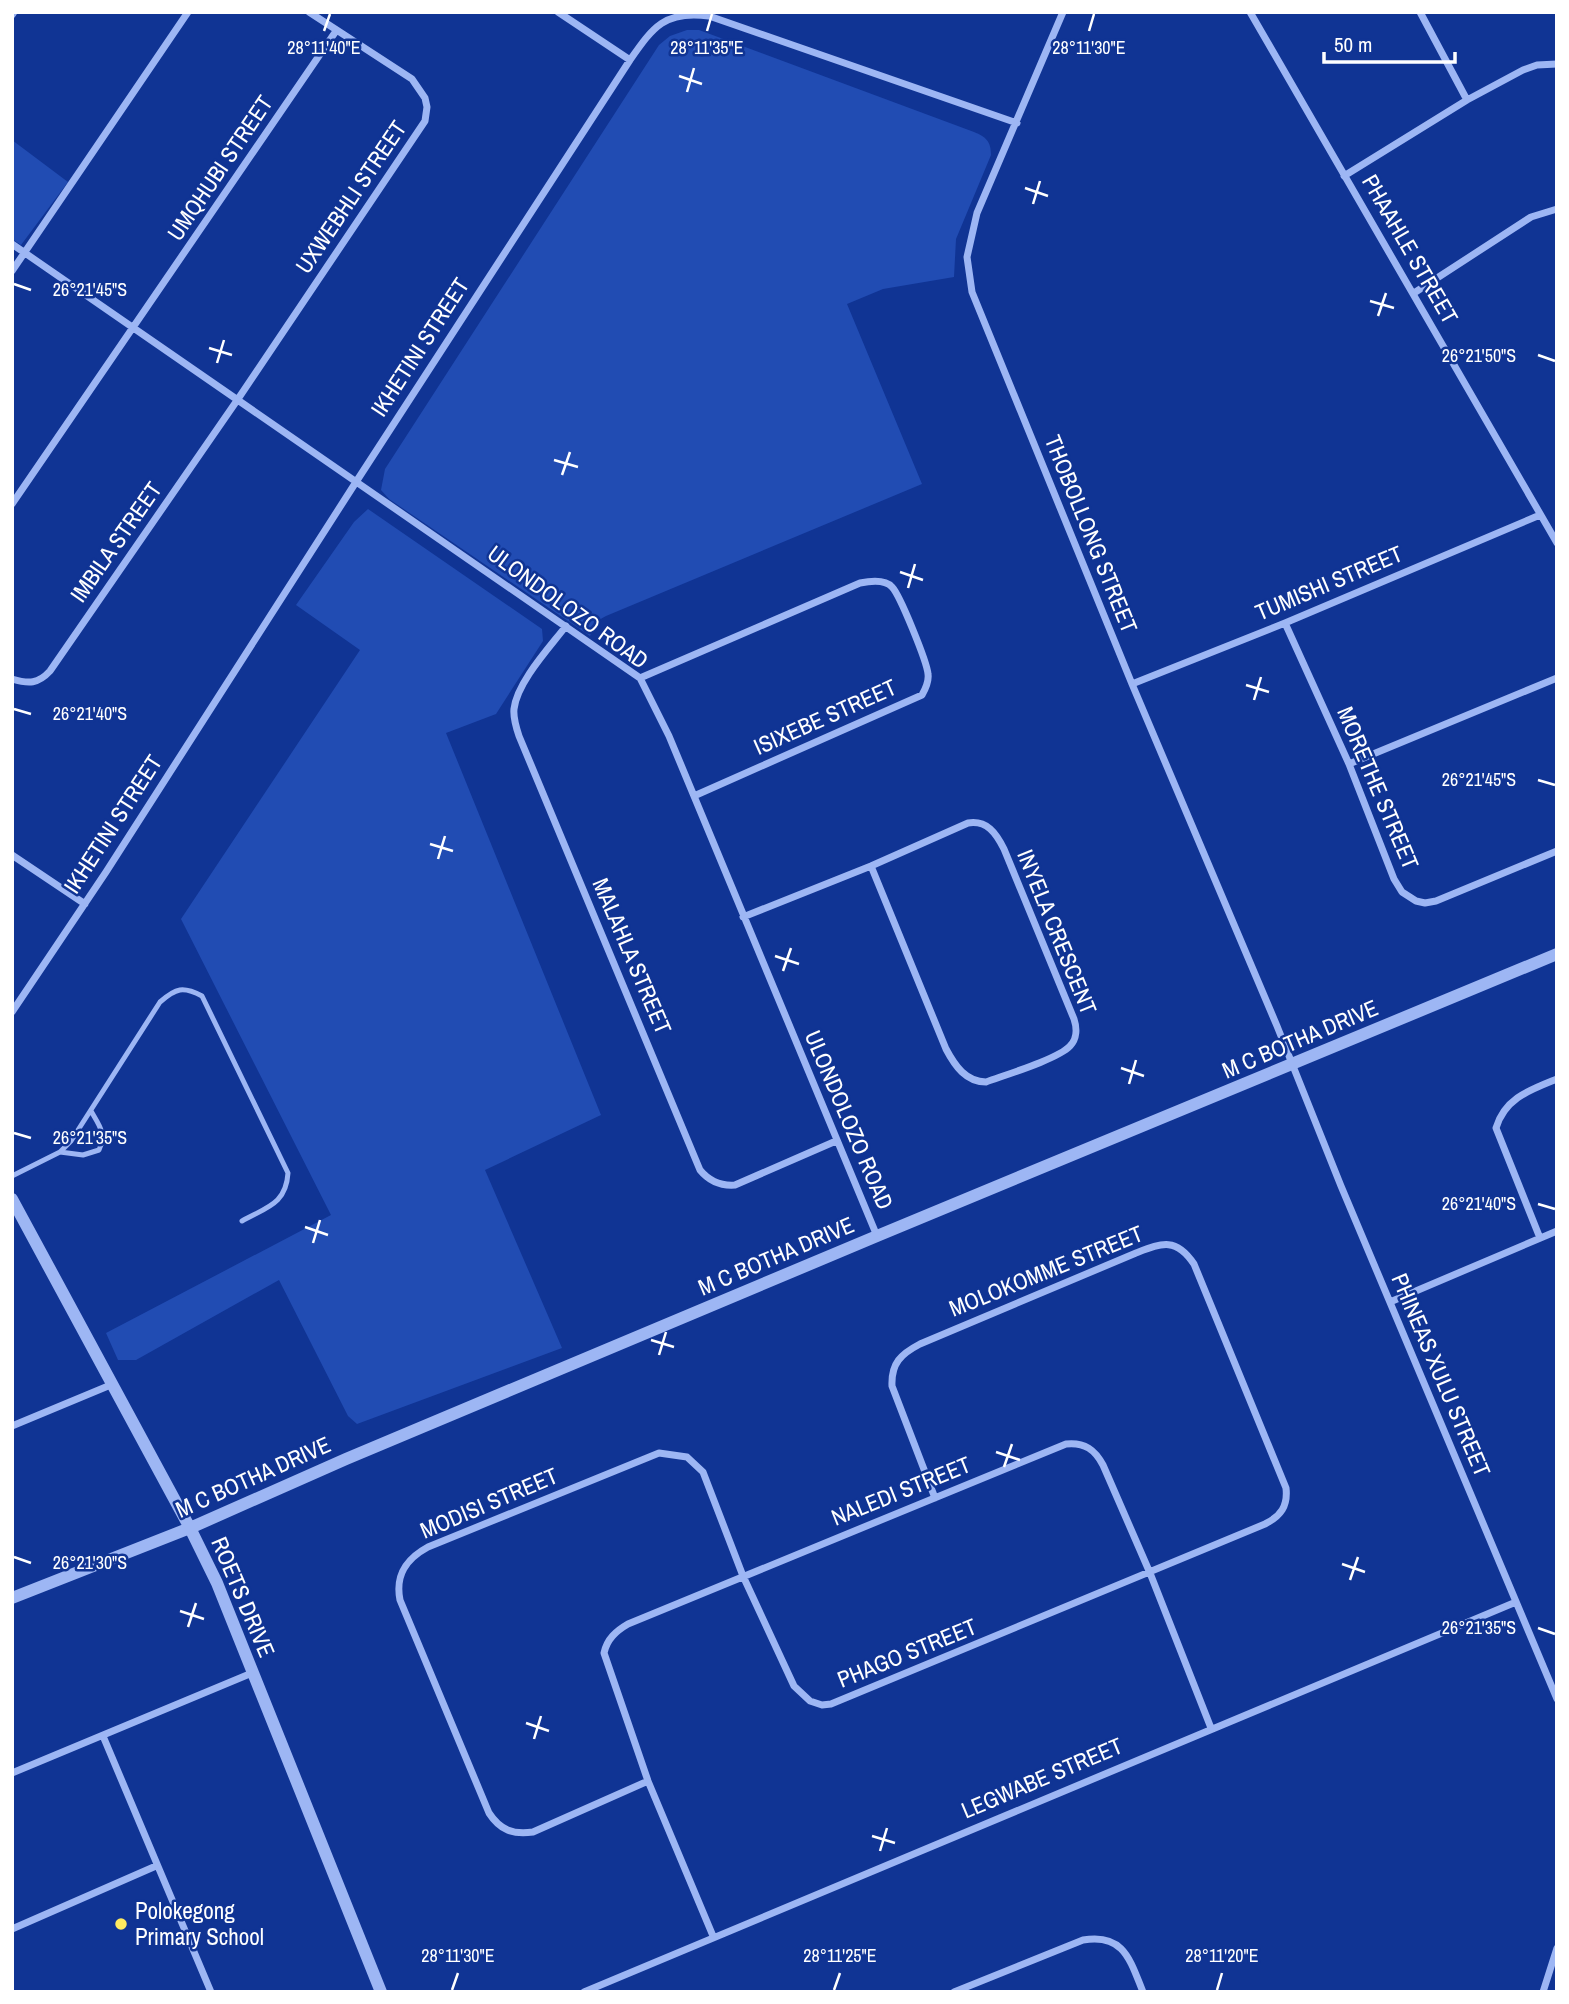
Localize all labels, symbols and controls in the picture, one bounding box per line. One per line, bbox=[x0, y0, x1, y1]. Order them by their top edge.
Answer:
scale bar bbox=[1324, 21, 1455, 65]
text: 50 m bbox=[1334, 30, 1372, 59]
text: 28°11'40"E bbox=[287, 35, 361, 60]
text: 28°11'35"E bbox=[670, 35, 744, 60]
text: 28°11'30"E bbox=[1052, 35, 1126, 60]
street label: UMQHUBI STREET bbox=[160, 89, 280, 246]
street label: UXWEBHLI STREET bbox=[288, 114, 414, 279]
street label: PHAAHLE STREET bbox=[1355, 168, 1466, 330]
street label: IKHETINI STREET bbox=[363, 271, 476, 422]
text: 26°21'45"S bbox=[53, 277, 127, 302]
text: 26°21'50"S bbox=[1442, 343, 1516, 368]
street label: THOBOLLONG STREET bbox=[1038, 430, 1145, 638]
street label: IMBILA STREET bbox=[63, 475, 169, 608]
street label: TUMISHI STREET bbox=[1250, 537, 1408, 628]
street label: ULONDOLOZO ROAD bbox=[482, 538, 655, 675]
street label: ISIXEBE STREET bbox=[749, 671, 901, 762]
text: 26°21'40"S bbox=[53, 701, 127, 726]
street label: MORETHE STREET bbox=[1330, 702, 1427, 874]
street label: IKHETINI STREET bbox=[56, 748, 169, 899]
text: 26°21'45"S bbox=[1442, 767, 1516, 792]
street label: INYELA CRESCENT bbox=[1010, 845, 1105, 1019]
street label: MALAHLA STREET bbox=[586, 873, 679, 1039]
street label: M C BOTHA DRIVE bbox=[1217, 992, 1383, 1085]
street label: ULONDOLOZO ROAD bbox=[798, 1025, 901, 1214]
text: 26°21'35"S bbox=[53, 1125, 127, 1150]
text: 26°21'40"S bbox=[1442, 1191, 1516, 1216]
street label: M C BOTHA DRIVE bbox=[693, 1209, 859, 1302]
street label: MOLOKOMME STREET bbox=[944, 1217, 1148, 1324]
street label: PHINEAS XULU STREET bbox=[1385, 1268, 1499, 1482]
street label: M C BOTHA DRIVE bbox=[170, 1428, 335, 1525]
street label: NALEDI STREET bbox=[826, 1448, 976, 1533]
street label: MODISI STREET bbox=[415, 1459, 563, 1545]
street label: ROETS DRIVE bbox=[204, 1532, 283, 1662]
text: 26°21'30"S bbox=[53, 1550, 127, 1575]
street label: PHAGO STREET bbox=[832, 1610, 982, 1695]
text: 26°21'35"S bbox=[1442, 1615, 1516, 1640]
street label: LEGWABE STREET bbox=[956, 1729, 1128, 1825]
place label: Polokegong Primary School bbox=[135, 1895, 264, 1952]
marker: Polokegong Primary School bbox=[113, 1916, 129, 1932]
text: 28°11'30"E bbox=[421, 1943, 495, 1968]
text: 28°11'25"E bbox=[803, 1943, 877, 1968]
text: 28°11'20"E bbox=[1185, 1943, 1259, 1968]

